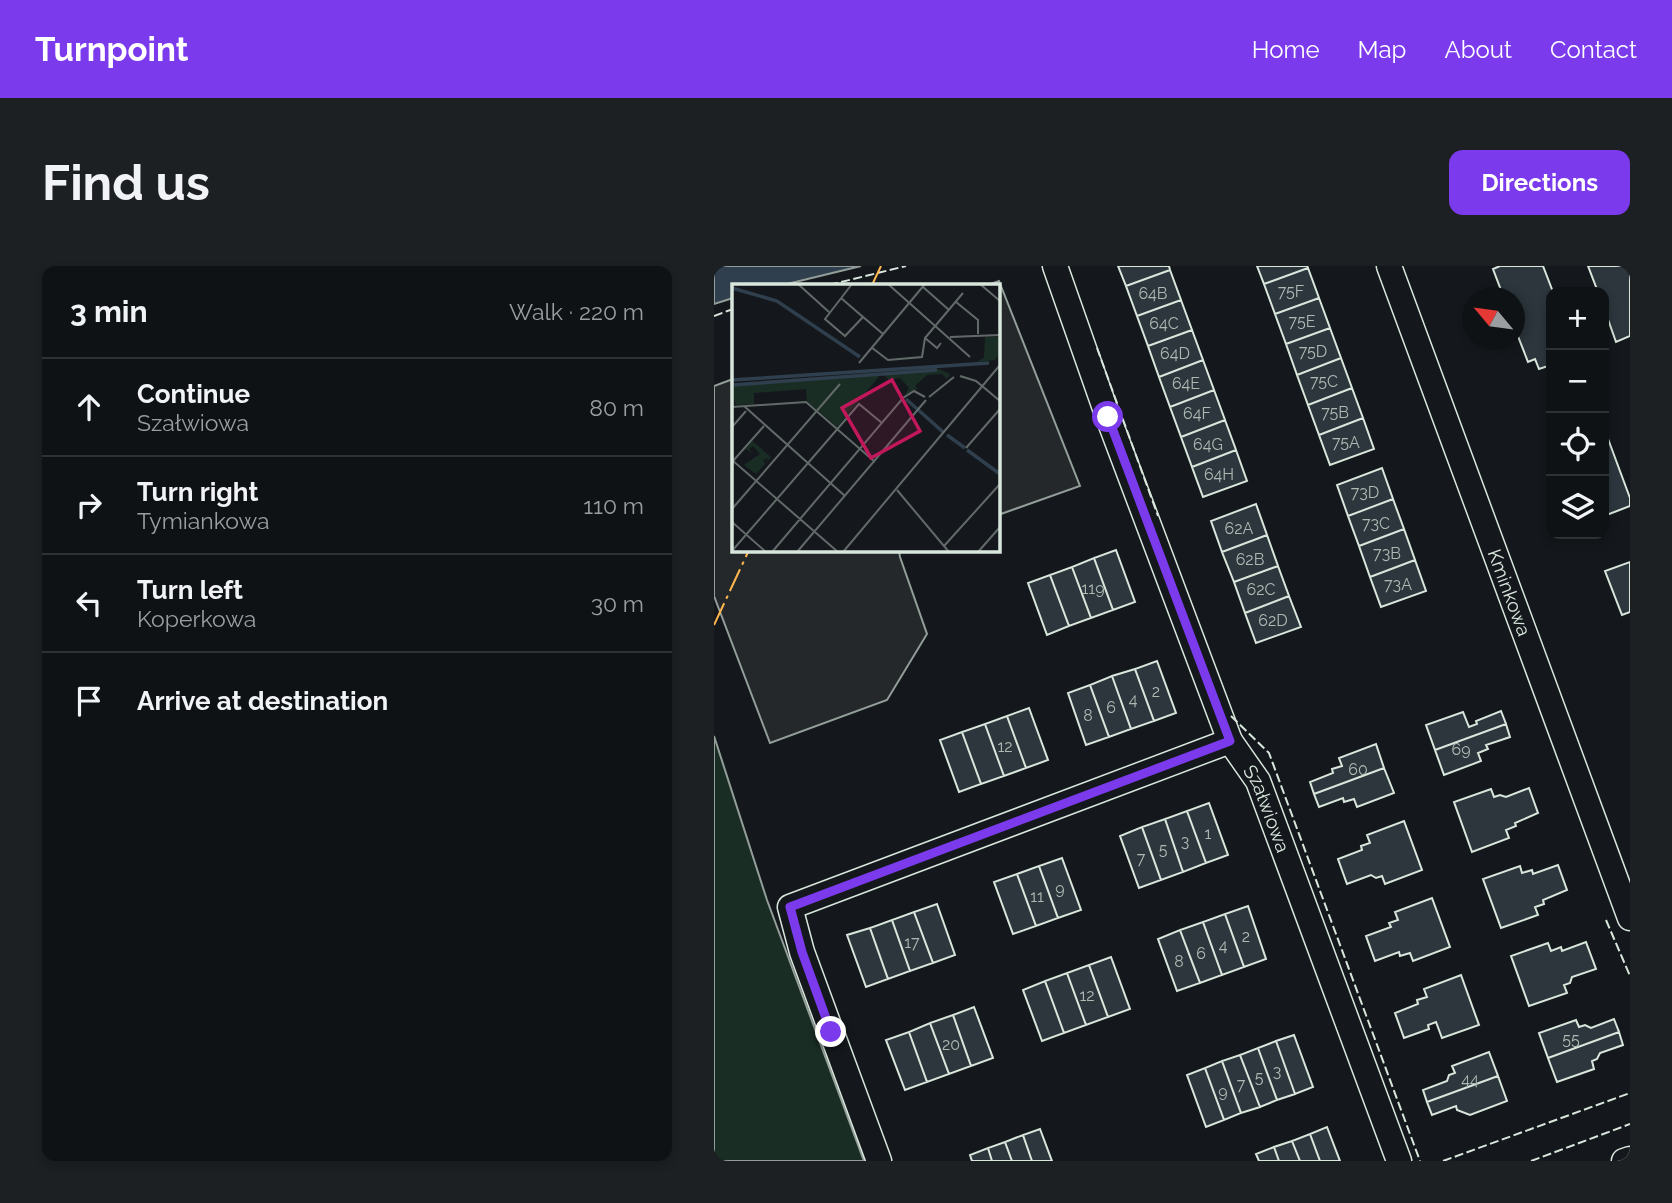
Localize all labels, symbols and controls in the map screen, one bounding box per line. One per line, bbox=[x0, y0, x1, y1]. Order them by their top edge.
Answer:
text: Turnpoint bbox=[35, 30, 188, 69]
text: Home bbox=[1252, 35, 1320, 64]
text: Map bbox=[1358, 35, 1406, 64]
text: About bbox=[1444, 35, 1512, 64]
text: Contact bbox=[1550, 35, 1637, 64]
button: Directions bbox=[1449, 150, 1630, 215]
text: Find us bbox=[42, 154, 210, 211]
house number: 75F bbox=[1278, 282, 1304, 301]
inset map bbox=[732, 284, 999, 551]
house number: 64B bbox=[1138, 284, 1168, 303]
north arrow bbox=[1462, 287, 1525, 350]
map controls bbox=[1546, 287, 1609, 539]
button: + bbox=[1546, 287, 1609, 350]
text: 3 min bbox=[70, 294, 148, 329]
text: Walk · 220 m bbox=[509, 298, 644, 325]
house number: 75E bbox=[1289, 312, 1316, 331]
house number: 64C bbox=[1149, 314, 1179, 333]
house number: 75D bbox=[1299, 342, 1327, 361]
house number: 64D bbox=[1160, 344, 1190, 363]
button: − bbox=[1546, 350, 1609, 413]
house number: 75C bbox=[1310, 372, 1338, 391]
house number: 64E bbox=[1172, 374, 1200, 393]
text: Continue bbox=[137, 379, 250, 409]
icon: ahead bbox=[70, 388, 108, 426]
text: 80 m bbox=[589, 394, 644, 421]
route start bbox=[1092, 401, 1123, 432]
house number: 75B bbox=[1321, 403, 1349, 422]
house number: 64F bbox=[1183, 404, 1211, 423]
text: Szałwiowa bbox=[137, 409, 249, 436]
button: locate bbox=[1546, 413, 1609, 476]
house number: 75A bbox=[1332, 433, 1360, 452]
house number: 64G bbox=[1193, 435, 1223, 454]
house number: 64H bbox=[1204, 465, 1234, 484]
button: layers bbox=[1546, 476, 1609, 539]
text: Turn right bbox=[137, 477, 258, 507]
house number: 73D bbox=[1351, 483, 1379, 502]
icon: right bbox=[70, 486, 108, 524]
text: 110 m bbox=[583, 492, 644, 519]
text: Tymiankowa bbox=[137, 507, 270, 534]
house number: 73C bbox=[1362, 514, 1390, 533]
house number: 62A bbox=[1225, 519, 1254, 538]
house number: 73B bbox=[1373, 544, 1401, 563]
street label: Kminkowa bbox=[1484, 546, 1536, 639]
house number: 62B bbox=[1236, 550, 1264, 569]
text: Turn left bbox=[137, 575, 243, 605]
house number: 73A bbox=[1384, 575, 1412, 594]
house number: 119 bbox=[1081, 579, 1105, 598]
house number: 62C bbox=[1247, 580, 1275, 599]
icon: left bbox=[70, 584, 108, 622]
text: 30 m bbox=[591, 590, 644, 617]
text: Koperkowa bbox=[137, 605, 256, 632]
house number: 62D bbox=[1258, 611, 1288, 630]
icon: arrive bbox=[70, 682, 108, 720]
house number: 2 bbox=[1152, 682, 1160, 701]
text: Arrive at destination bbox=[137, 686, 388, 716]
house number: 4 bbox=[1129, 690, 1138, 709]
house number: 6 bbox=[1106, 698, 1116, 717]
house number: 8 bbox=[1083, 706, 1093, 725]
house number: 12 bbox=[997, 737, 1013, 756]
house number: 69 bbox=[1451, 740, 1471, 759]
street label: Szałwiowa bbox=[1239, 760, 1294, 855]
house number: 60 bbox=[1348, 760, 1368, 779]
house number: 1 bbox=[1205, 824, 1212, 843]
house number: 3 bbox=[1181, 832, 1189, 851]
house number: 5 bbox=[1159, 840, 1168, 859]
house number: 7 bbox=[1137, 849, 1146, 868]
house number: 9 bbox=[1055, 879, 1065, 898]
house number: 11 bbox=[1030, 887, 1044, 906]
house number: 2 bbox=[1242, 927, 1250, 946]
house number: 17 bbox=[904, 933, 920, 952]
house number: 4 bbox=[1219, 936, 1228, 955]
house number: 6 bbox=[1196, 944, 1206, 963]
house number: 8 bbox=[1174, 952, 1184, 971]
house number: 12 bbox=[1079, 986, 1095, 1005]
route end bbox=[815, 1016, 846, 1047]
house number: 55 bbox=[1562, 1030, 1580, 1049]
house number: 20 bbox=[942, 1035, 960, 1054]
house number: 3 bbox=[1273, 1062, 1281, 1081]
house number: 5 bbox=[1255, 1068, 1264, 1087]
house number: 44 bbox=[1461, 1070, 1479, 1089]
house number: 7 bbox=[1237, 1075, 1246, 1094]
house number: 9 bbox=[1218, 1082, 1228, 1101]

